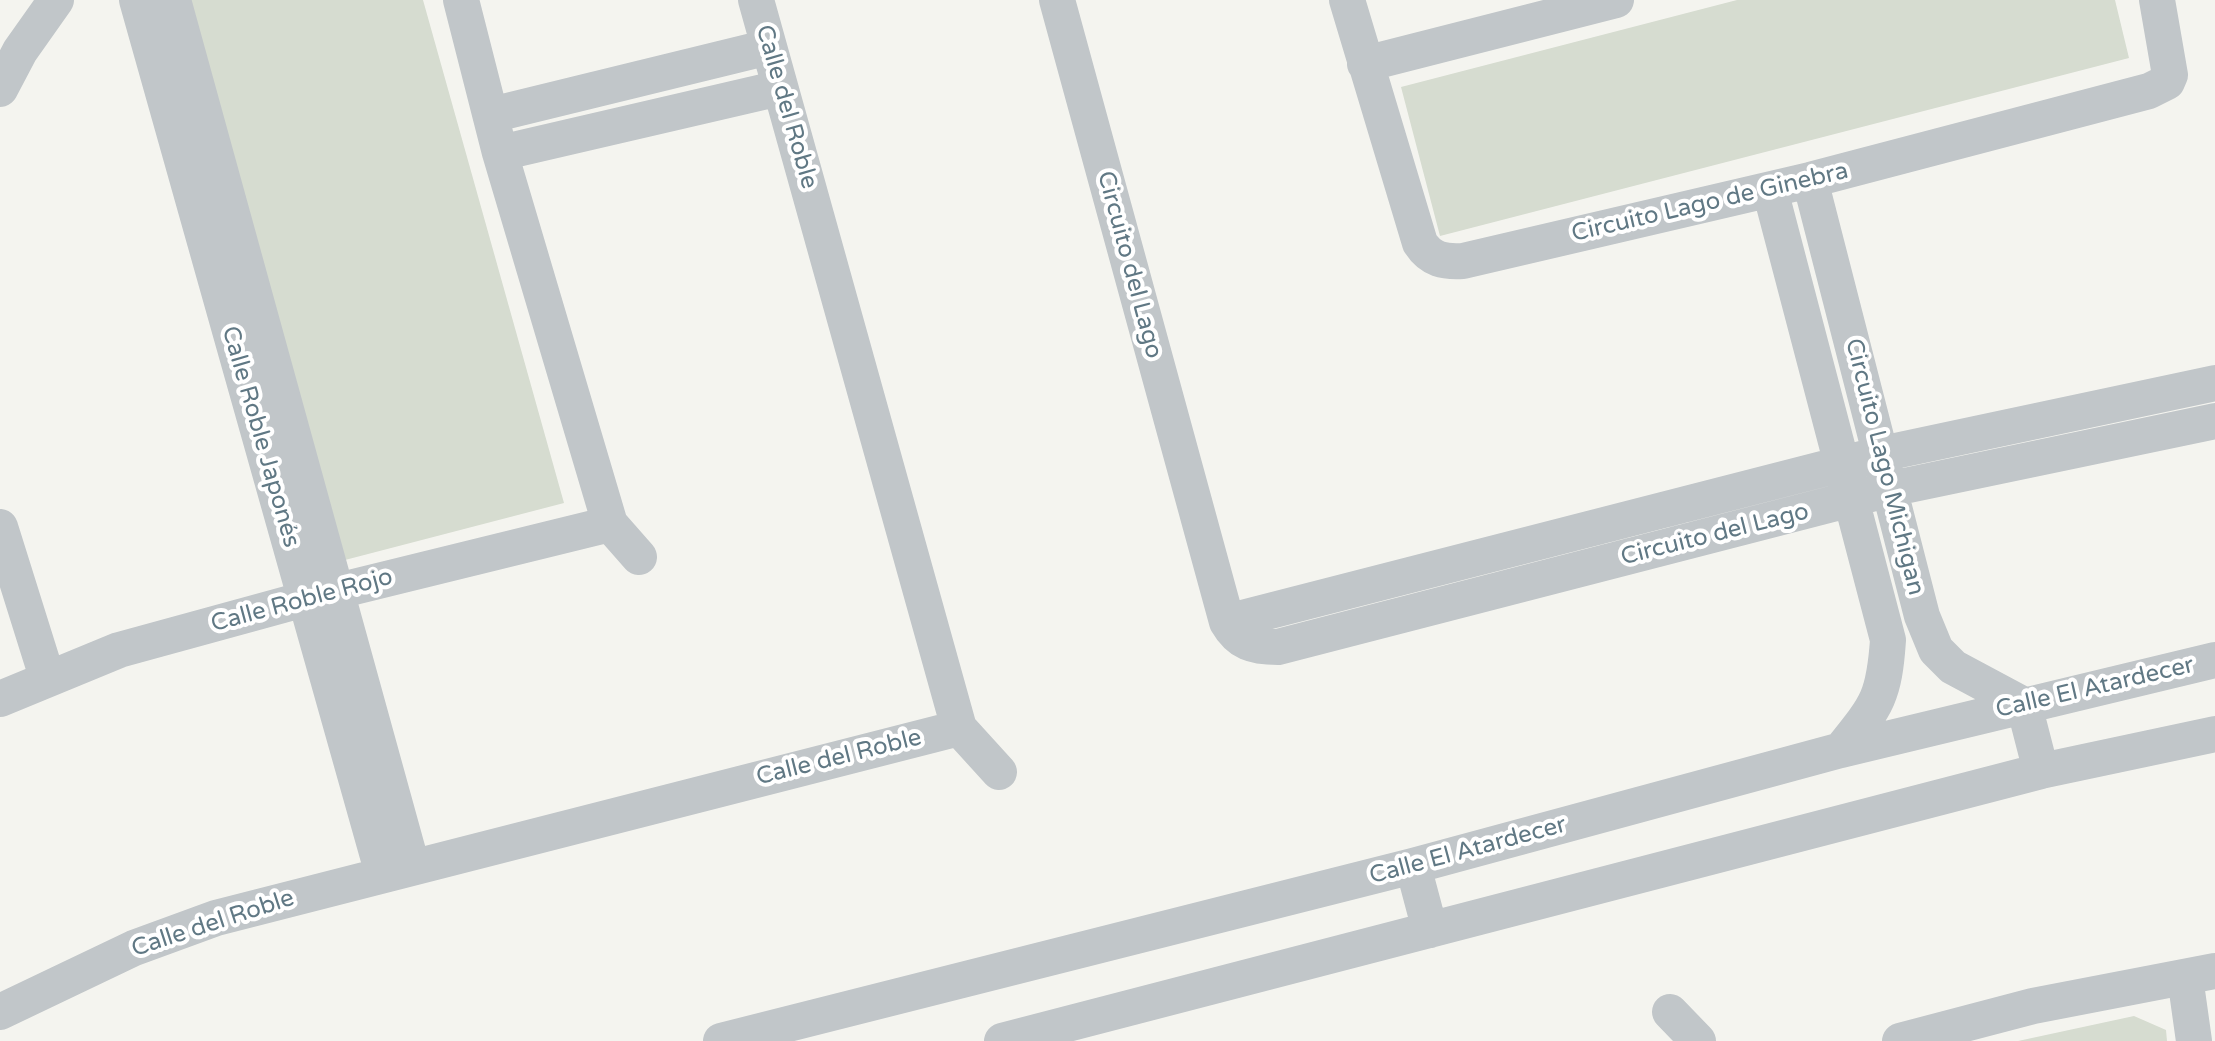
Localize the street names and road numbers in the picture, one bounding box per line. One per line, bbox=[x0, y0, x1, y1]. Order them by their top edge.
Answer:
street label: Calle del Roble bbox=[749, 22, 823, 192]
street label: Circuito Lago de Ginebra bbox=[1569, 157, 1851, 249]
street label: Circuito del Lago bbox=[1090, 168, 1168, 362]
street label: Calle Roble Japonés bbox=[215, 323, 305, 551]
street label: Circuito Lago Michigan bbox=[1838, 336, 1930, 598]
street label: Circuito del Lago bbox=[1618, 498, 1812, 572]
street label: Calle Roble Rojo bbox=[208, 563, 396, 639]
street label: Calle El Atardecer bbox=[1993, 651, 2197, 725]
street label: Calle del Roble bbox=[753, 724, 925, 792]
street label: Calle El Atardecer bbox=[1366, 811, 1570, 891]
street label: Calle del Roble bbox=[128, 884, 298, 964]

